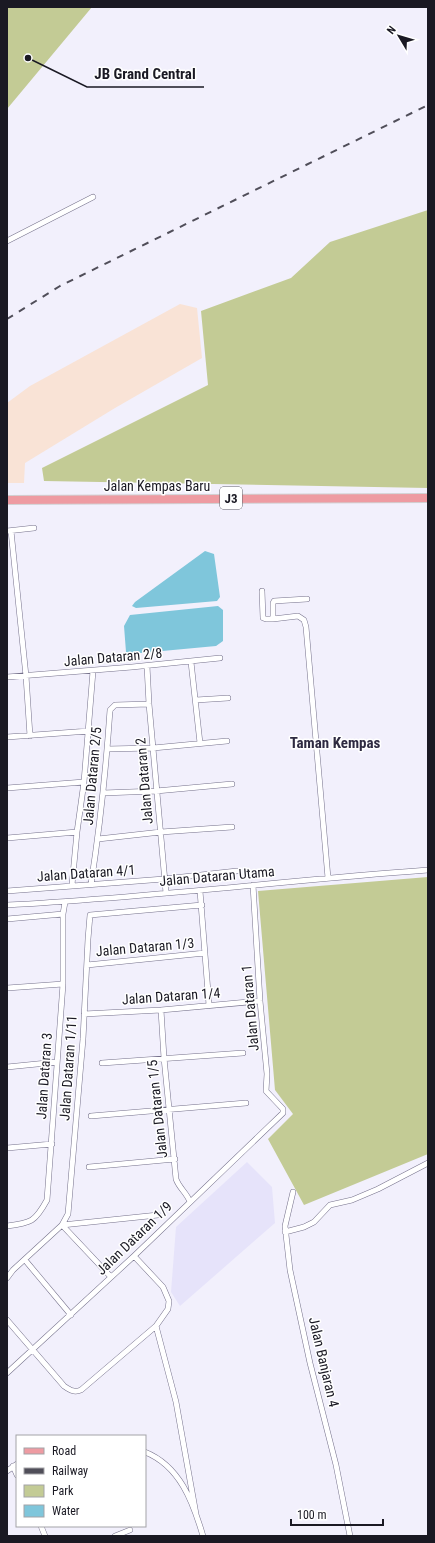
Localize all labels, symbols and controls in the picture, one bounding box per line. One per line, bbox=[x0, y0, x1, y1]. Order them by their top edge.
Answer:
north arrow bbox=[379, 16, 419, 56]
text: N bbox=[384, 23, 399, 37]
callout: JB Grand Central bbox=[87, 60, 204, 87]
text: JB Grand Central bbox=[94, 65, 196, 83]
street label: Jalan Kempas Baru bbox=[104, 478, 210, 494]
road number: J3 bbox=[220, 487, 242, 509]
street label: Jalan Dataran 2/8 bbox=[63, 645, 163, 669]
street label: Jalan Dataran 2/5 bbox=[80, 726, 104, 826]
district label: Taman Kempas bbox=[290, 734, 381, 752]
street label: Jalan Dataran 2 bbox=[132, 737, 156, 825]
street label: Jalan Dataran 4/1 bbox=[36, 862, 136, 884]
street label: Jalan Dataran Utama bbox=[159, 863, 275, 889]
street label: Jalan Dataran 1/3 bbox=[95, 935, 195, 959]
street label: Jalan Dataran 1 bbox=[238, 964, 262, 1052]
street label: Jalan Dataran 1/4 bbox=[121, 985, 221, 1007]
street label: Jalan Dataran 1/11 bbox=[56, 1015, 80, 1121]
street label: Jalan Dataran 3 bbox=[33, 1032, 55, 1120]
street label: Jalan Dataran 1/5 bbox=[144, 1059, 170, 1159]
street label: Jalan Dataran 1/9 bbox=[93, 1198, 175, 1278]
street label: Jalan Banjaran 4 bbox=[306, 1315, 342, 1409]
legend bbox=[16, 1435, 146, 1527]
text: Road bbox=[52, 1444, 76, 1458]
text: Railway bbox=[52, 1464, 88, 1478]
text: Park bbox=[52, 1484, 74, 1498]
scale bar bbox=[291, 1501, 383, 1527]
text: Water bbox=[52, 1504, 80, 1518]
text: 100 m bbox=[297, 1508, 327, 1522]

